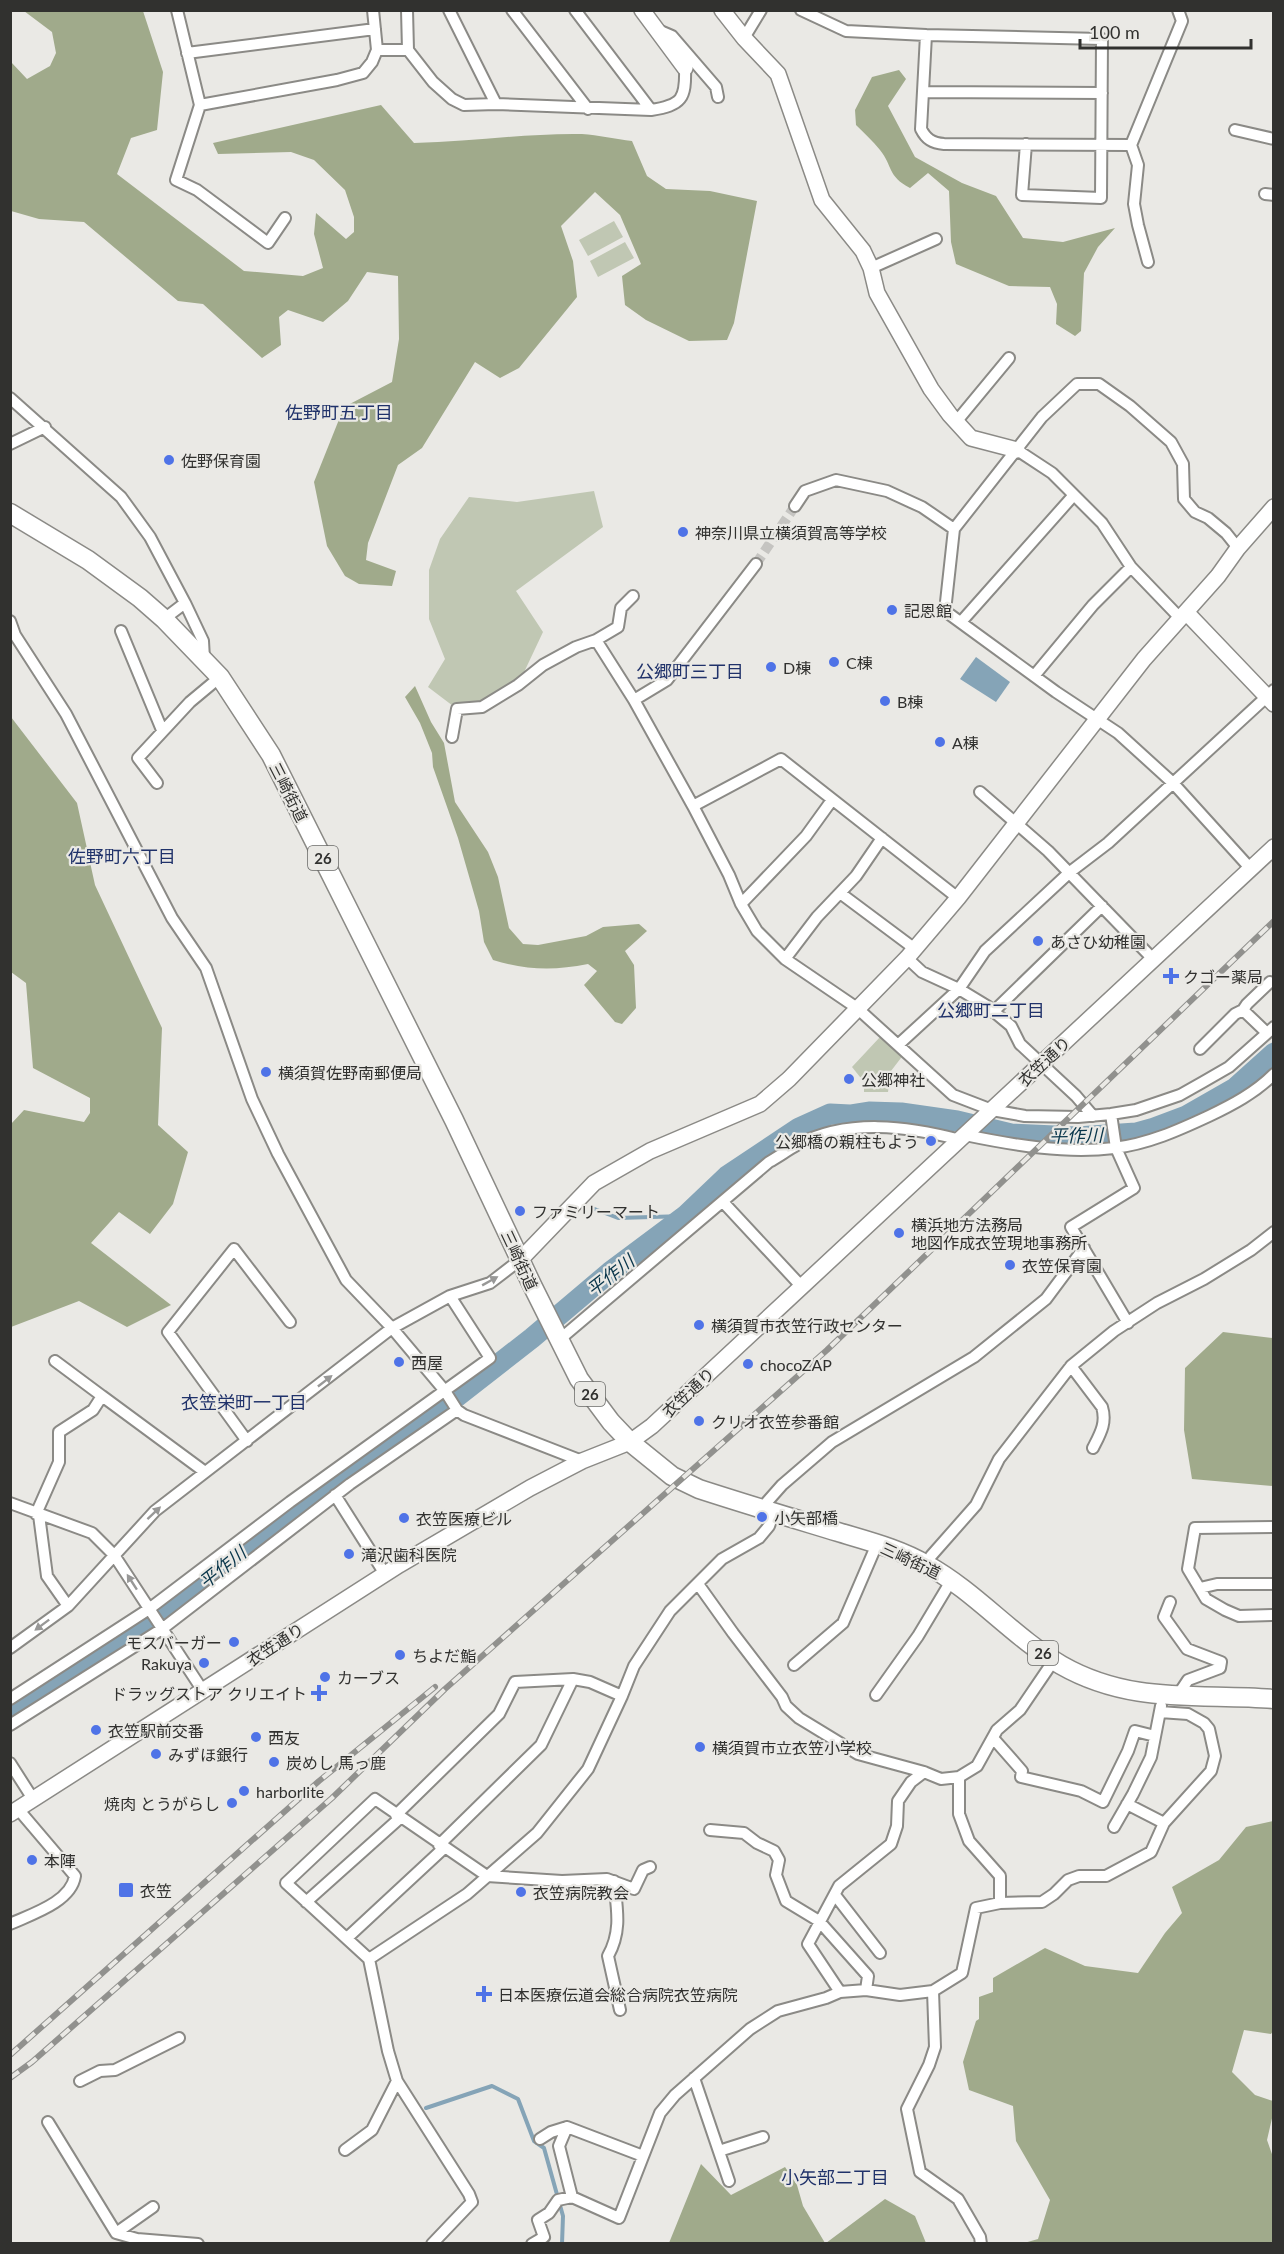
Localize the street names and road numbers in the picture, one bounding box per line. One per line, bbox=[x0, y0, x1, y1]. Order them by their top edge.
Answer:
street label: 三崎街道 bbox=[266, 759, 312, 825]
road number: 26 bbox=[308, 846, 338, 870]
street label: 衣笠通り bbox=[1014, 1032, 1074, 1090]
street label: 三崎街道 bbox=[498, 1227, 542, 1293]
street label: 衣笠通り bbox=[658, 1363, 718, 1421]
road number: 26 bbox=[575, 1382, 605, 1406]
street label: 三崎街道 bbox=[878, 1538, 944, 1582]
street label: 衣笠通り bbox=[243, 1619, 307, 1669]
road number: 26 bbox=[1028, 1641, 1058, 1665]

